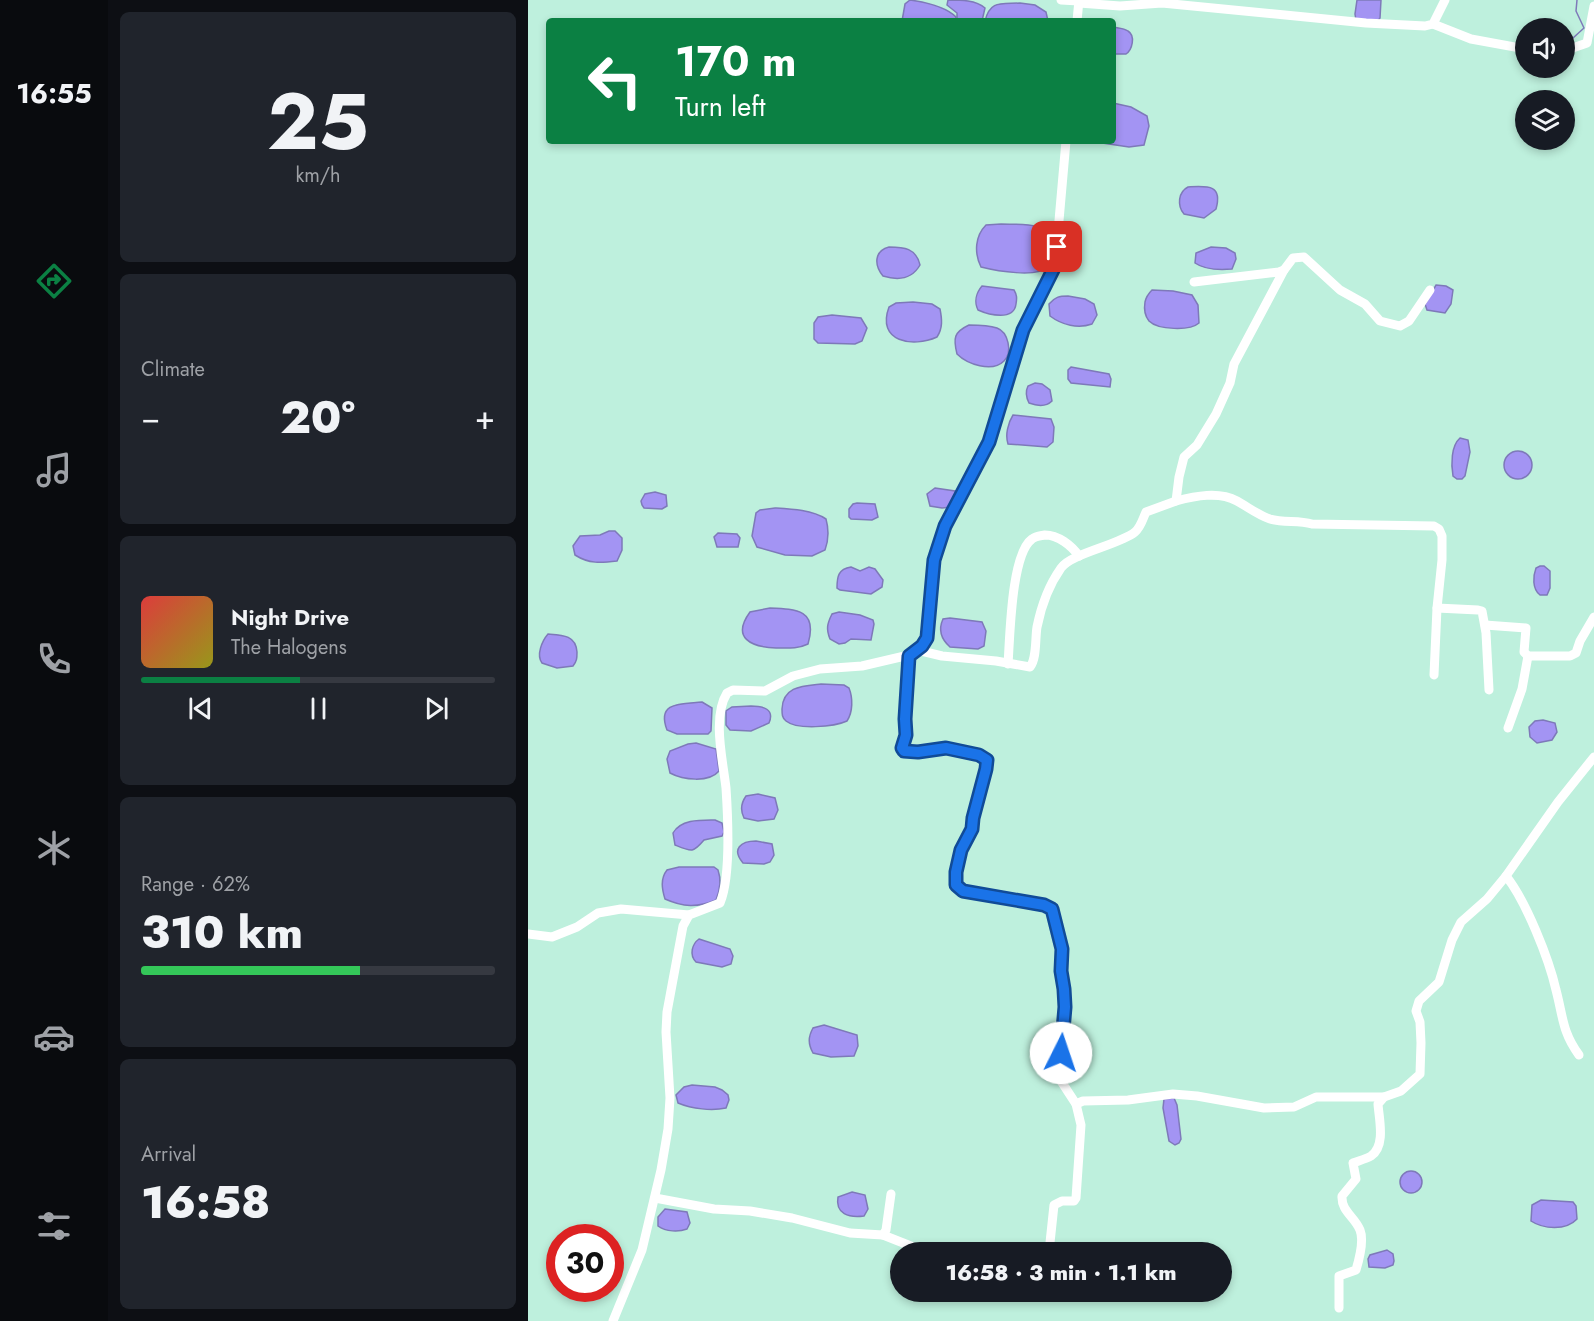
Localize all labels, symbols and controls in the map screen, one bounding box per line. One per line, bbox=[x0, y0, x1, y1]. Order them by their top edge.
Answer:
map controls bbox=[1515, 18, 1575, 150]
button: sound bbox=[1515, 18, 1575, 78]
text: 170 m bbox=[675, 31, 797, 92]
icon: left bbox=[576, 42, 654, 120]
text: 25 bbox=[267, 66, 369, 178]
text: 16:55 bbox=[16, 74, 92, 113]
text: Turn left bbox=[675, 87, 765, 126]
button: layers bbox=[1515, 90, 1575, 150]
text: km/h bbox=[295, 161, 341, 190]
pin bbox=[1031, 221, 1082, 272]
icon: arrive bbox=[1040, 230, 1073, 263]
icon: directions bbox=[33, 260, 75, 302]
text: Climate bbox=[141, 355, 205, 384]
text: 20° bbox=[280, 385, 355, 450]
text: − bbox=[141, 394, 160, 441]
text: + bbox=[475, 394, 495, 441]
icon: music bbox=[33, 449, 75, 491]
text: Night Drive bbox=[231, 601, 349, 633]
text: The Halogens bbox=[231, 633, 347, 662]
icon: phone bbox=[33, 638, 75, 680]
icon: previous bbox=[184, 692, 217, 725]
icon: pause bbox=[302, 692, 335, 725]
icon: next bbox=[420, 692, 453, 725]
icon: climate bbox=[33, 827, 75, 869]
text: Range · 62% bbox=[141, 870, 250, 899]
text: 310 km bbox=[141, 900, 303, 965]
icon: car bbox=[33, 1016, 75, 1058]
position arrow bbox=[1029, 1021, 1093, 1085]
text: Arrival bbox=[141, 1140, 196, 1169]
text: 16:58 bbox=[141, 1170, 270, 1235]
icon: filters bbox=[33, 1205, 75, 1247]
speed limit sign: 30 bbox=[546, 1224, 624, 1302]
text: 16:58 · 3 min · 1.1 km bbox=[945, 1256, 1177, 1288]

